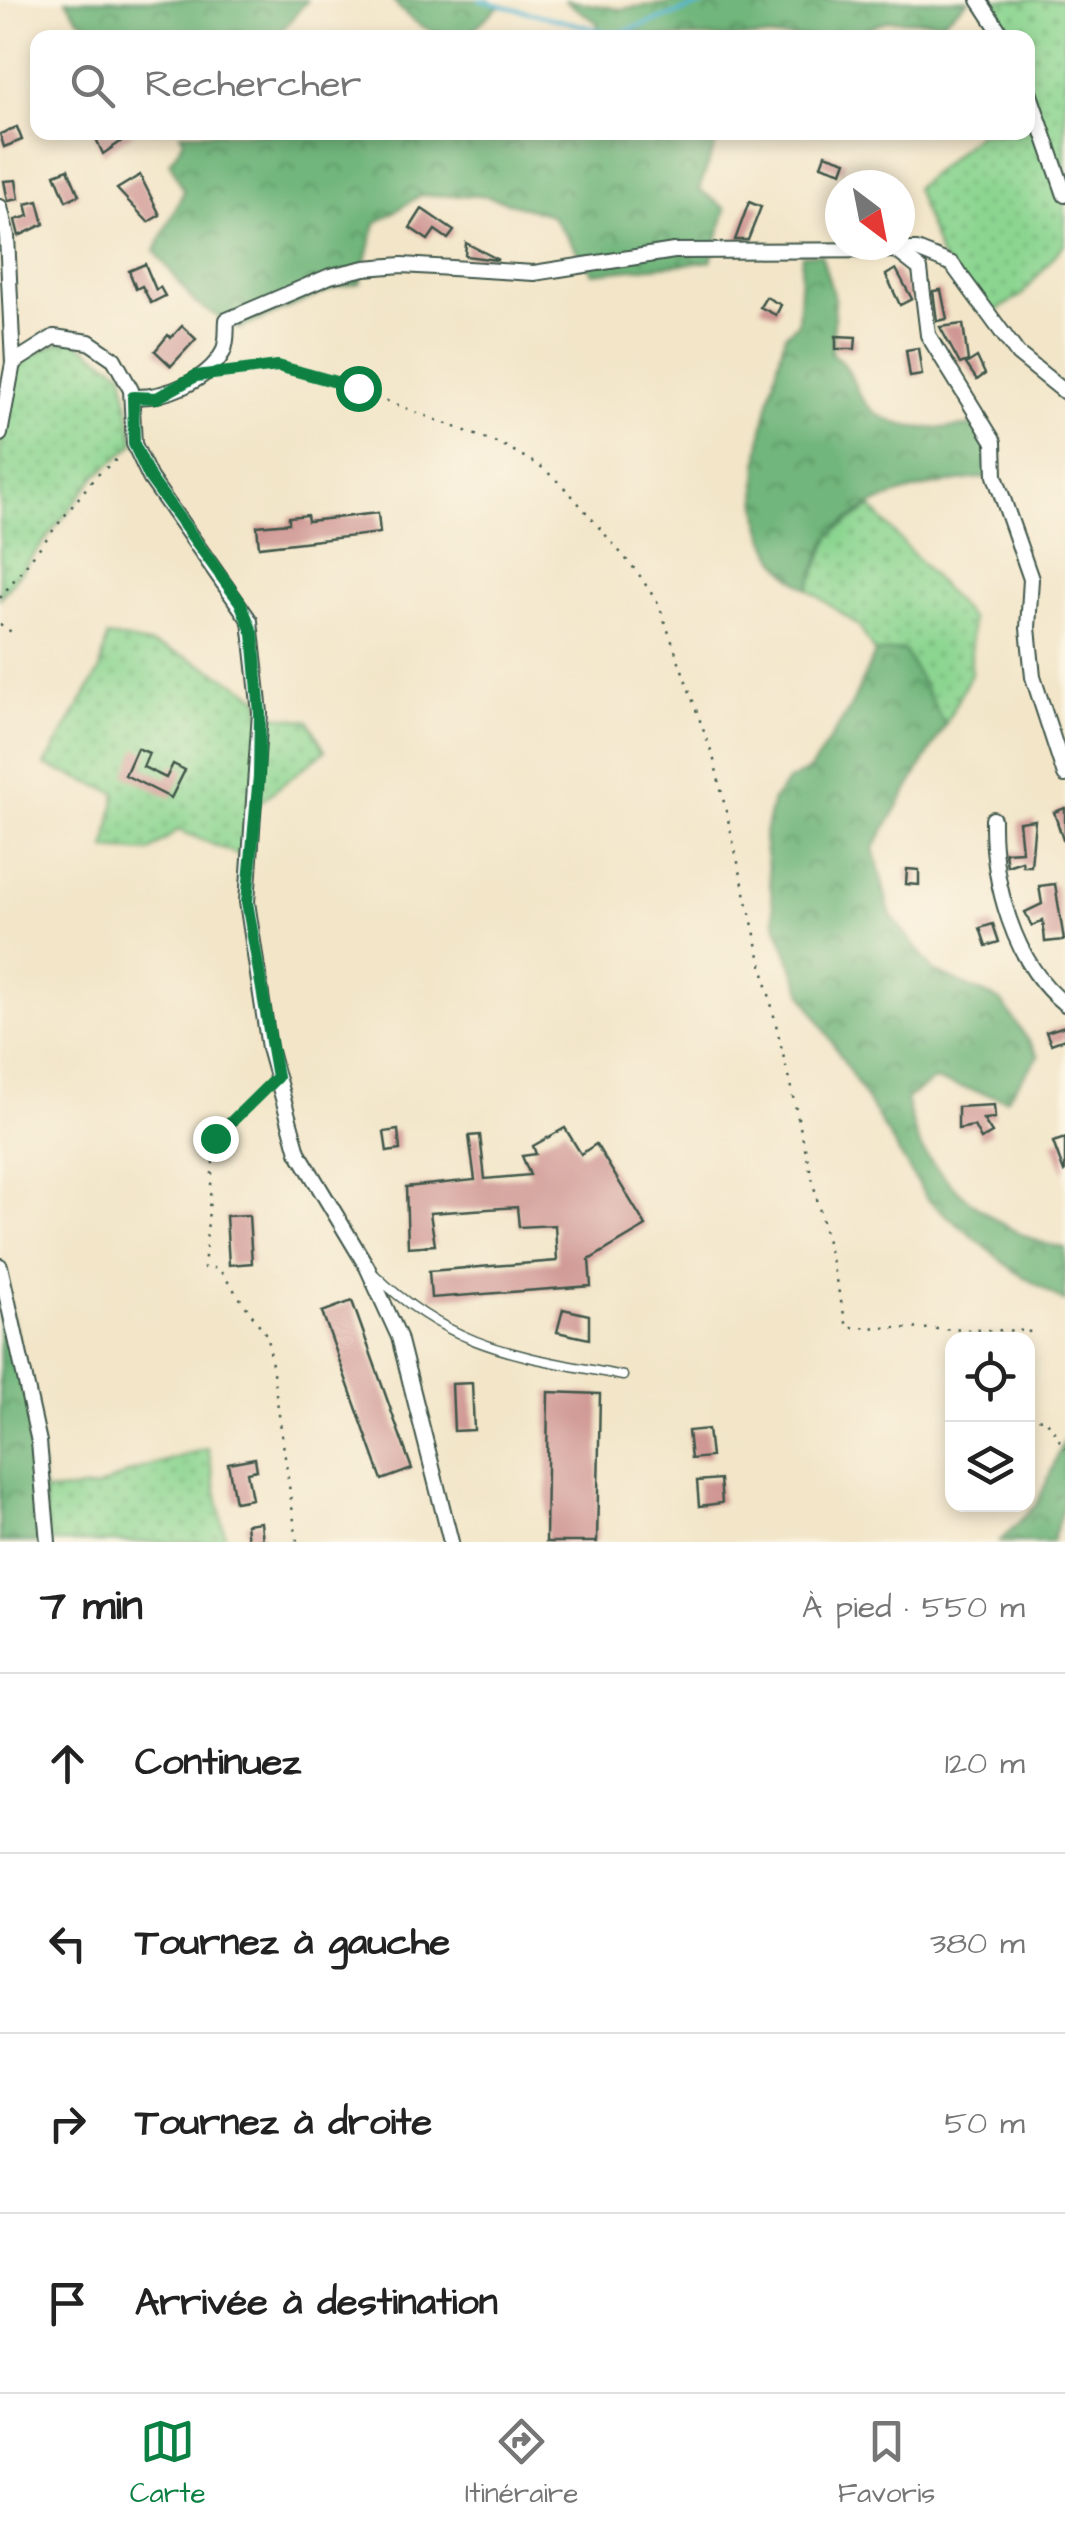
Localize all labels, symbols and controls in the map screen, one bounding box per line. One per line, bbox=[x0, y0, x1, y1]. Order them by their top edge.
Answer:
search box bbox=[30, 30, 1035, 140]
icon: search bbox=[65, 58, 120, 113]
text: Rechercher bbox=[145, 59, 361, 111]
north arrow bbox=[825, 170, 915, 260]
route start bbox=[336, 366, 382, 412]
route end bbox=[193, 1116, 239, 1162]
map controls bbox=[945, 1332, 1035, 1512]
button: locate bbox=[945, 1332, 1035, 1422]
button: layers bbox=[945, 1422, 1035, 1512]
text: 7 min bbox=[40, 1578, 143, 1636]
text: À pied · 550 m bbox=[802, 1585, 1025, 1630]
icon: ahead bbox=[40, 1736, 95, 1791]
text: Continuez bbox=[135, 1737, 301, 1789]
text: 120 m bbox=[945, 1741, 1025, 1786]
icon: left bbox=[40, 1916, 95, 1971]
text: Tournez à gauche bbox=[135, 1917, 450, 1969]
text: 380 m bbox=[930, 1921, 1025, 1966]
icon: right bbox=[40, 2096, 95, 2151]
text: Tournez à droite bbox=[135, 2097, 432, 2149]
text: 50 m bbox=[944, 2101, 1025, 2146]
icon: arrive bbox=[40, 2276, 95, 2331]
text: Arrivée à destination bbox=[135, 2277, 498, 2329]
tab: Carte bbox=[130, 2414, 206, 2513]
tab: Itinéraire bbox=[465, 2414, 578, 2513]
tab: Favoris bbox=[838, 2414, 935, 2513]

